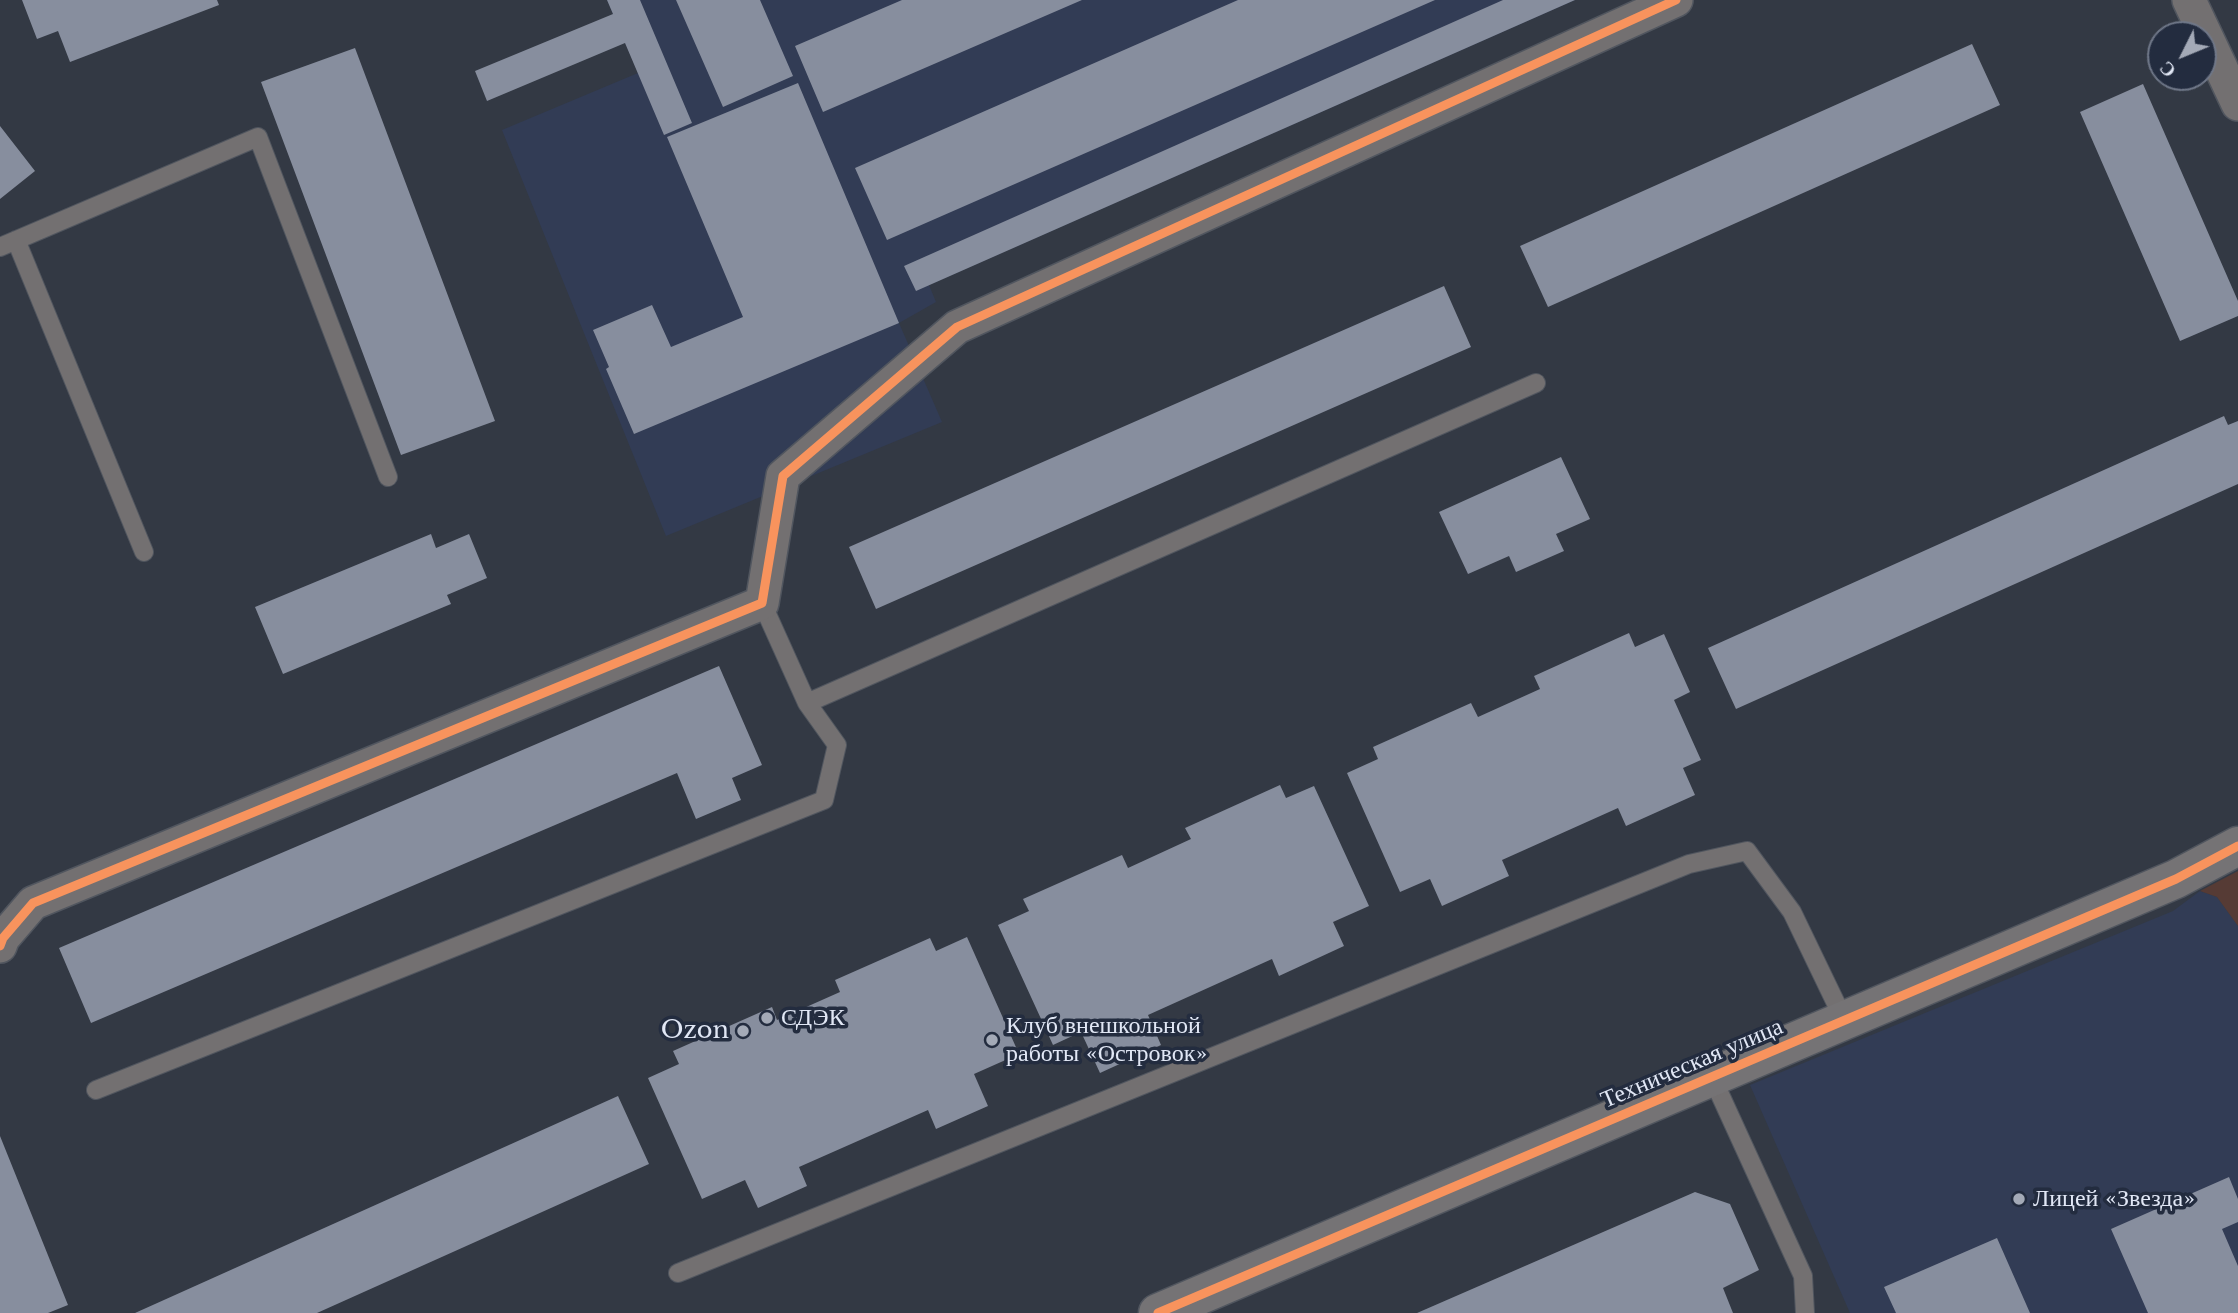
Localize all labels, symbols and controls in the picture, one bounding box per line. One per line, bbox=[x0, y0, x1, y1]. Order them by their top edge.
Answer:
north arrow bbox=[2147, 21, 2217, 91]
text: С bbox=[2155, 56, 2181, 82]
place label: СДЭК bbox=[781, 1004, 845, 1032]
marker: СДЭК bbox=[759, 1010, 775, 1026]
place label: Клуб внешкольной работы «Островок» bbox=[1006, 1012, 1207, 1068]
street label: Техническая улица bbox=[1597, 1013, 1787, 1115]
place label: Ozon bbox=[661, 1017, 729, 1045]
marker: Ozon bbox=[735, 1023, 751, 1039]
marker: Клуб внешкольной работы «Островок» bbox=[984, 1032, 1000, 1048]
place label: Лицей «Звезда» bbox=[2033, 1185, 2195, 1213]
marker: Лицей «Звезда» bbox=[2011, 1191, 2027, 1207]

